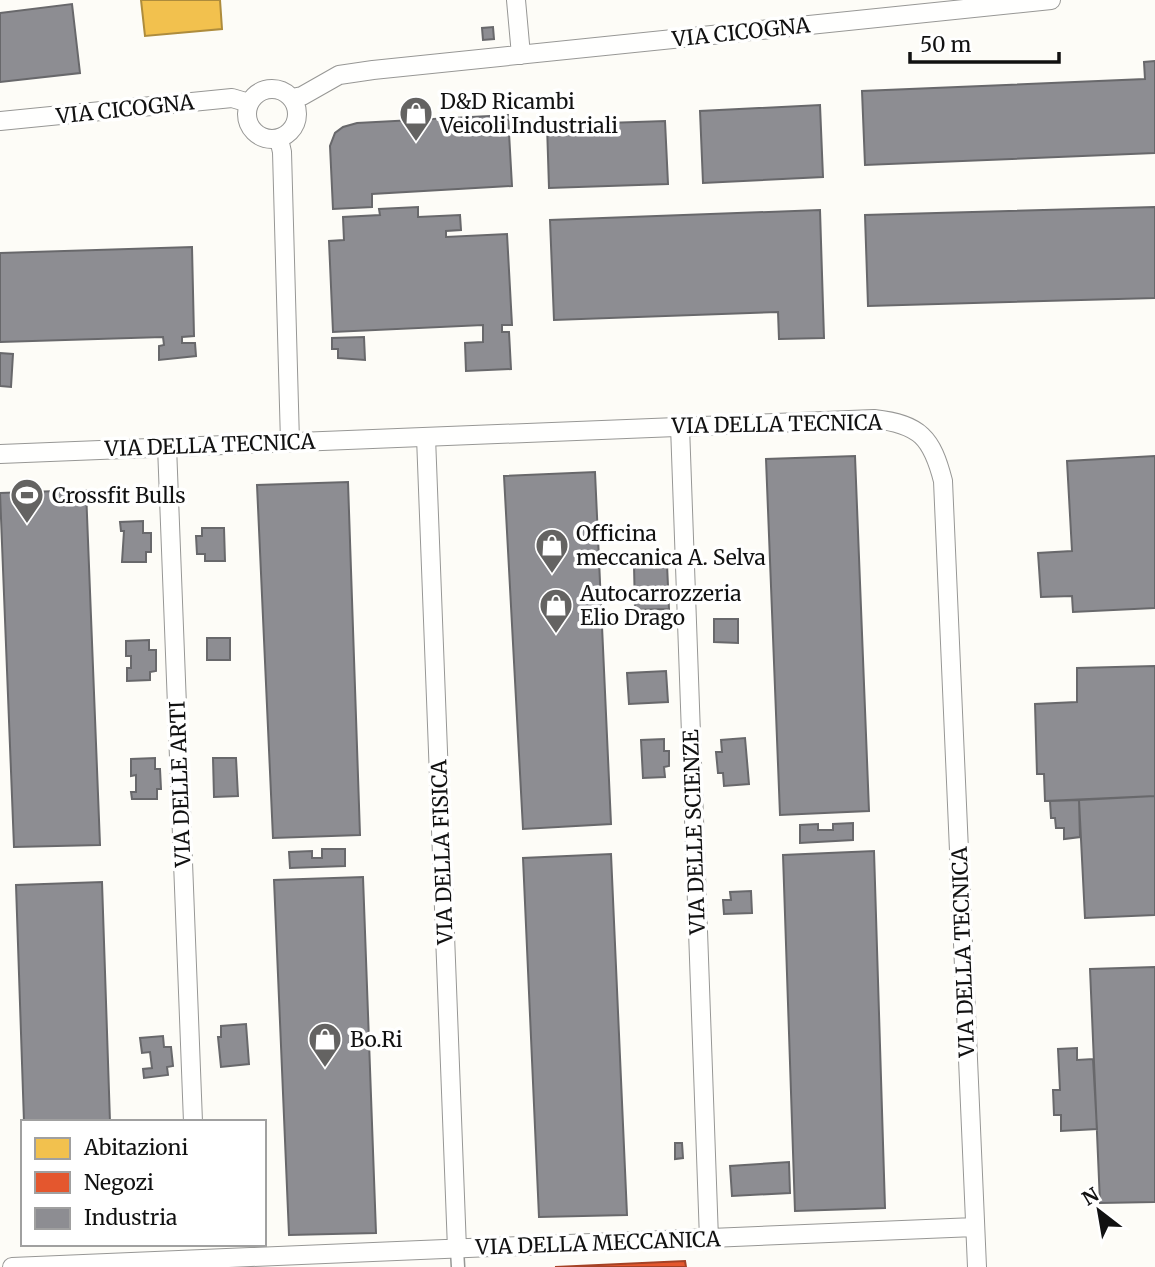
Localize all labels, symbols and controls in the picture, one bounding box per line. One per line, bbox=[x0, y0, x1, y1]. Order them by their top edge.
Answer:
street label: VIA CICOGNA bbox=[670, 11, 811, 53]
scale bar bbox=[910, 21, 1059, 65]
text: 50 m bbox=[920, 31, 971, 58]
street label: VIA CICOGNA bbox=[54, 88, 195, 130]
place label: D&D Ricambi Veicoli Industriali bbox=[439, 88, 618, 139]
shop icon: D&D Ricambi Veicoli Industriali bbox=[397, 94, 435, 143]
street label: VIA DELLA TECNICA bbox=[670, 409, 883, 439]
street label: VIA DELLA TECNICA bbox=[103, 428, 316, 462]
sports icon: Crossfit Bulls bbox=[8, 476, 46, 525]
place label: Crossfit Bulls bbox=[52, 482, 185, 509]
place label: Officina meccanica A. Selva bbox=[576, 520, 766, 571]
shop icon: Officina meccanica A. Selva bbox=[533, 526, 571, 575]
place label: Autocarrozzeria Elio Drago bbox=[579, 580, 742, 631]
shop icon: Autocarrozzeria Elio Drago bbox=[537, 586, 575, 635]
street label: VIA DELLE ARTI bbox=[164, 701, 196, 868]
street label: VIA DELLE SCIENZE bbox=[677, 728, 711, 936]
street label: VIA DELLA FISICA bbox=[425, 759, 459, 946]
street label: VIA DELLA TECNICA bbox=[946, 846, 980, 1059]
shop icon: Bo.Ri bbox=[306, 1020, 344, 1069]
place label: Bo.Ri bbox=[350, 1026, 403, 1053]
legend bbox=[21, 1120, 266, 1246]
text: Abitazioni bbox=[83, 1134, 189, 1161]
text: Negozi bbox=[84, 1169, 154, 1196]
north arrow bbox=[1064, 1176, 1134, 1246]
text: N bbox=[1078, 1182, 1103, 1211]
text: Industria bbox=[84, 1204, 177, 1231]
street label: VIA DELLA MECCANICA bbox=[474, 1225, 721, 1261]

